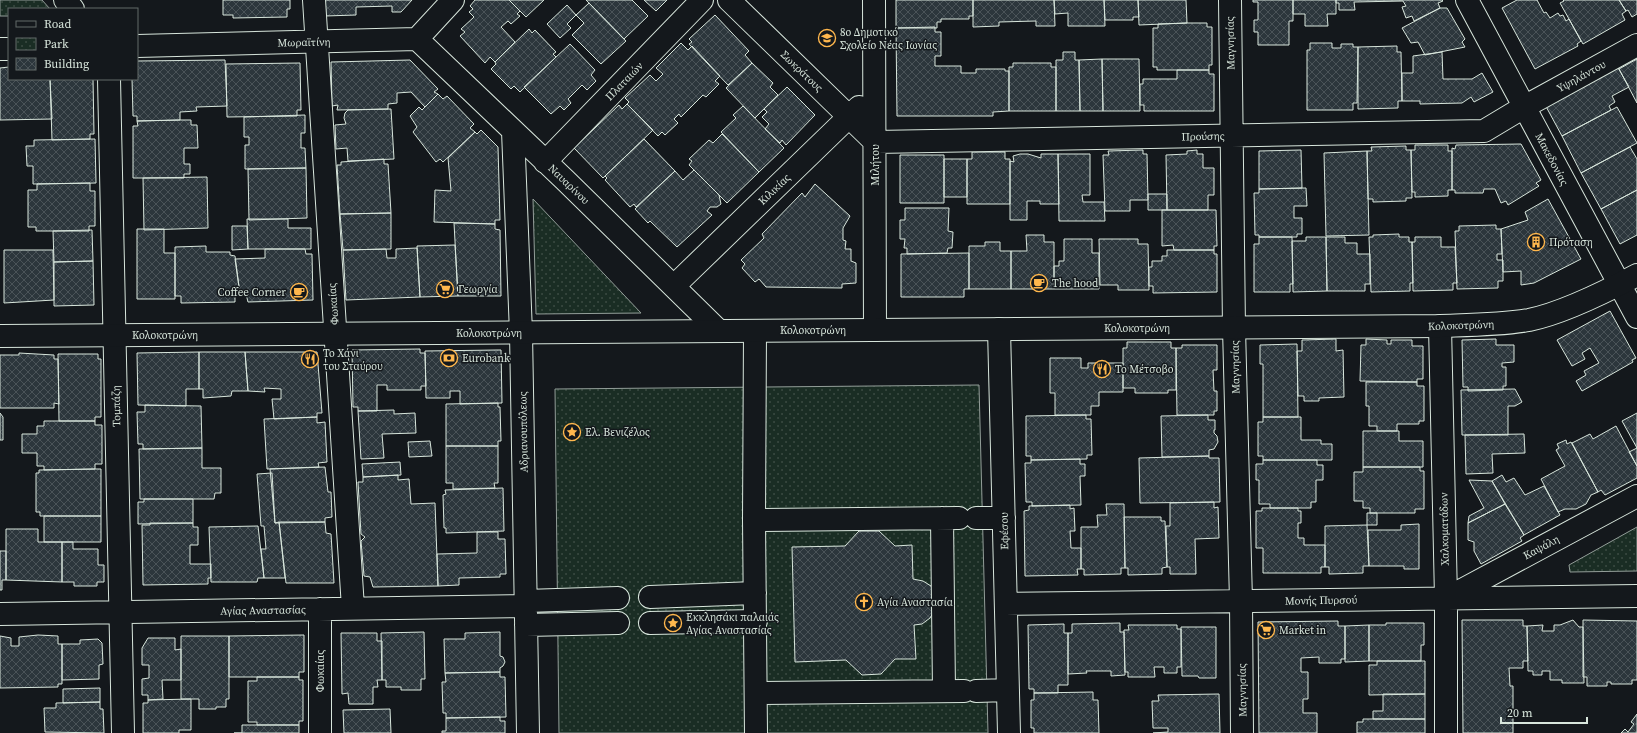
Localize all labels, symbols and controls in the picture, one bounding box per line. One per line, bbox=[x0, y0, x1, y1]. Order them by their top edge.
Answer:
legend bbox=[8, 8, 138, 80]
text: Road bbox=[44, 16, 71, 32]
street label: Μαγνησίας bbox=[1223, 16, 1238, 70]
place label: 8ο Δημοτικό Σχολείο Νέας Ιωνίας bbox=[840, 25, 937, 53]
school or university icon: 8ο Δημοτικό Σχολείο Νέας Ιωνίας bbox=[817, 28, 837, 48]
street label: Μωραϊτίνη bbox=[277, 35, 331, 50]
text: Park bbox=[44, 36, 69, 52]
street label: Σωκράτους bbox=[777, 47, 826, 95]
text: Building bbox=[44, 56, 89, 72]
street label: Υψηλάντου bbox=[1554, 57, 1609, 96]
street label: Πλαταιών bbox=[602, 58, 647, 104]
street label: Προύσης bbox=[1181, 129, 1225, 144]
street label: Μακεδονίας bbox=[1531, 130, 1572, 188]
street label: Μιλήτου bbox=[868, 144, 883, 186]
street label: Ναυαρίνου bbox=[545, 161, 593, 208]
street label: Κιλικίας bbox=[755, 170, 794, 208]
building icon: Πρόταση bbox=[1526, 232, 1546, 252]
place label: Πρόταση bbox=[1549, 235, 1593, 250]
cafe icon: The hood bbox=[1029, 273, 1049, 293]
place label: The hood bbox=[1052, 276, 1099, 291]
supermarket icon: Γεωργία bbox=[435, 279, 455, 299]
cafe icon: Coffee Corner bbox=[289, 282, 309, 302]
street label: Φωκαίας bbox=[325, 282, 342, 326]
place label: Γεωργία bbox=[458, 282, 498, 297]
place label: Coffee Corner bbox=[218, 285, 286, 300]
street label: Κολοκοτρώνη bbox=[1428, 317, 1494, 334]
street label: Κολοκοτρώνη bbox=[1104, 321, 1170, 336]
street label: Κολοκοτρώνη bbox=[780, 323, 846, 338]
street label: Κολοκοτρώνη bbox=[456, 326, 522, 341]
street label: Κολοκοτρώνη bbox=[132, 328, 198, 343]
street label: Μαγνησίας bbox=[1228, 340, 1243, 394]
place label: Το Χάνι του Σταύρου bbox=[323, 346, 383, 374]
bank icon: Eurobank bbox=[439, 348, 459, 368]
restaurant icon: Το Χάνι του Σταύρου bbox=[300, 349, 320, 369]
place label: Eurobank bbox=[462, 351, 511, 366]
restaurant icon: Το Μέτσοβο bbox=[1092, 359, 1112, 379]
place label: Το Μέτσοβο bbox=[1115, 362, 1174, 377]
street label: Τομπάζη bbox=[109, 385, 124, 427]
street label: Αδριανουπόλεως bbox=[515, 391, 532, 473]
place icon: Ελ. Βενιζέλος bbox=[562, 422, 582, 442]
place label: Ελ. Βενιζέλος bbox=[585, 425, 650, 440]
street label: Χαλκοματάδων bbox=[1436, 492, 1453, 566]
street label: Εφέσου bbox=[997, 512, 1012, 550]
street label: Καψάλη bbox=[1520, 532, 1562, 563]
church icon: Αγία Αναστασία bbox=[854, 592, 874, 612]
street label: Μονής Πυρσού bbox=[1285, 592, 1357, 609]
place label: Αγία Αναστασία bbox=[877, 595, 953, 610]
street label: Αγίας Αναστασίας bbox=[220, 602, 306, 619]
place label: Εκκλησάκι παλαιάς Αγίας Αναστασίας bbox=[686, 610, 779, 638]
place icon: Εκκλησάκι παλαιάς Αγίας Αναστασίας bbox=[663, 613, 683, 633]
supermarket icon: Market in bbox=[1256, 620, 1276, 640]
place label: Market in bbox=[1279, 623, 1327, 638]
street label: Φωκαίας bbox=[313, 650, 328, 692]
street label: Μαγνησίας bbox=[1235, 663, 1250, 717]
scale bar bbox=[1501, 699, 1587, 725]
text: 20 m bbox=[1507, 705, 1533, 721]

